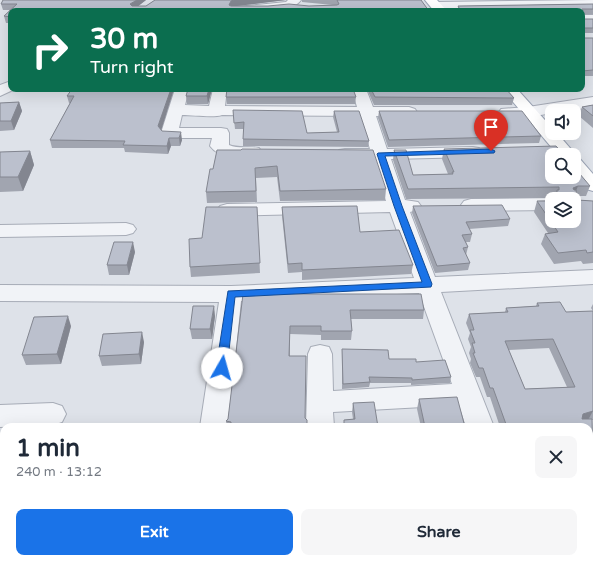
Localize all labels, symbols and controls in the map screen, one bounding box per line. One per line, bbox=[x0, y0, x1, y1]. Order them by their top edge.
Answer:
text: 30 m bbox=[90, 22, 158, 56]
icon: right bbox=[24, 24, 76, 76]
text: Turn right bbox=[90, 56, 174, 78]
map controls bbox=[545, 104, 581, 228]
button: sound bbox=[545, 104, 581, 140]
pin bbox=[474, 110, 508, 151]
icon: arrive bbox=[480, 116, 502, 138]
button: search bbox=[545, 148, 581, 184]
button: layers bbox=[545, 192, 581, 228]
position arrow bbox=[201, 347, 243, 389]
text: 1 min bbox=[16, 434, 80, 463]
button: close bbox=[535, 436, 577, 478]
text: 240 m · 13:12 bbox=[16, 464, 102, 480]
button: Exit bbox=[16, 509, 293, 555]
button: Share bbox=[301, 509, 577, 555]

